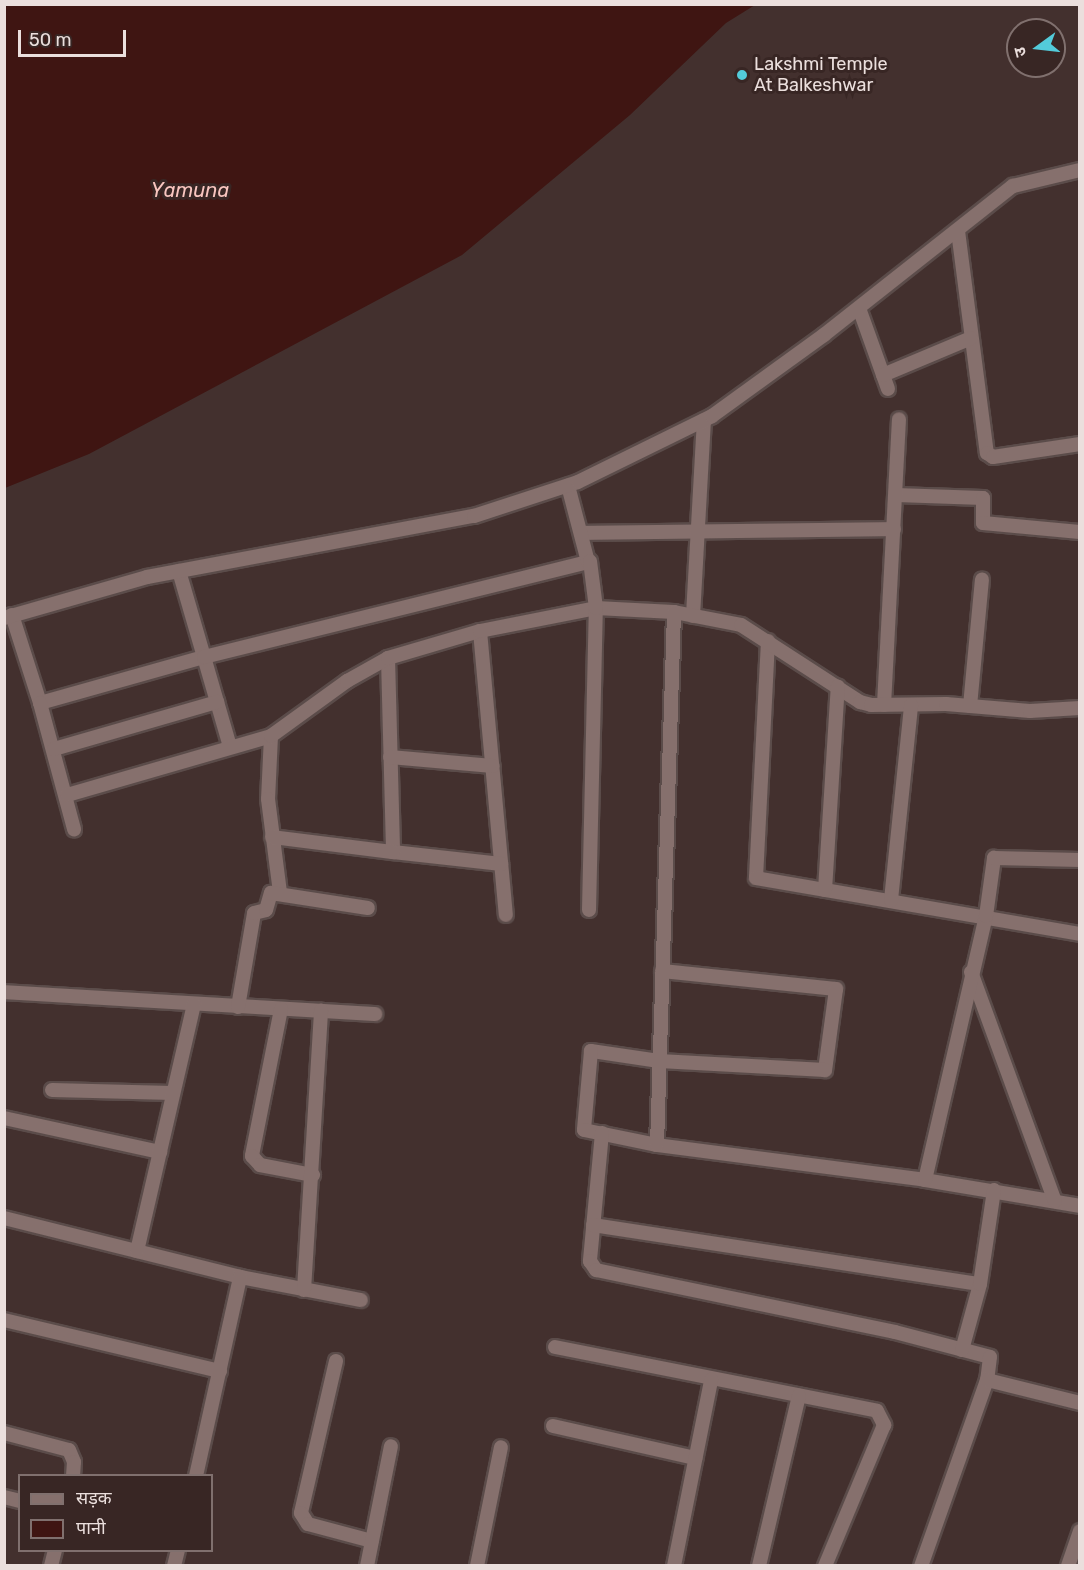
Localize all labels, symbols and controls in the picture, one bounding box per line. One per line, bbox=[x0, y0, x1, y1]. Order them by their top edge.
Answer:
scale bar bbox=[21, 18, 129, 56]
north arrow bbox=[1006, 18, 1066, 78]
text: 50 m bbox=[29, 29, 72, 51]
text: उ bbox=[1010, 45, 1030, 59]
place label: Lakshmi Temple At Balkeshwar bbox=[754, 54, 888, 97]
marker: Lakshmi Temple At Balkeshwar bbox=[735, 68, 749, 82]
water label: Yamuna bbox=[151, 178, 229, 202]
legend bbox=[18, 1474, 213, 1552]
text: सड़क bbox=[76, 1487, 112, 1509]
text: पानी bbox=[76, 1517, 106, 1539]

